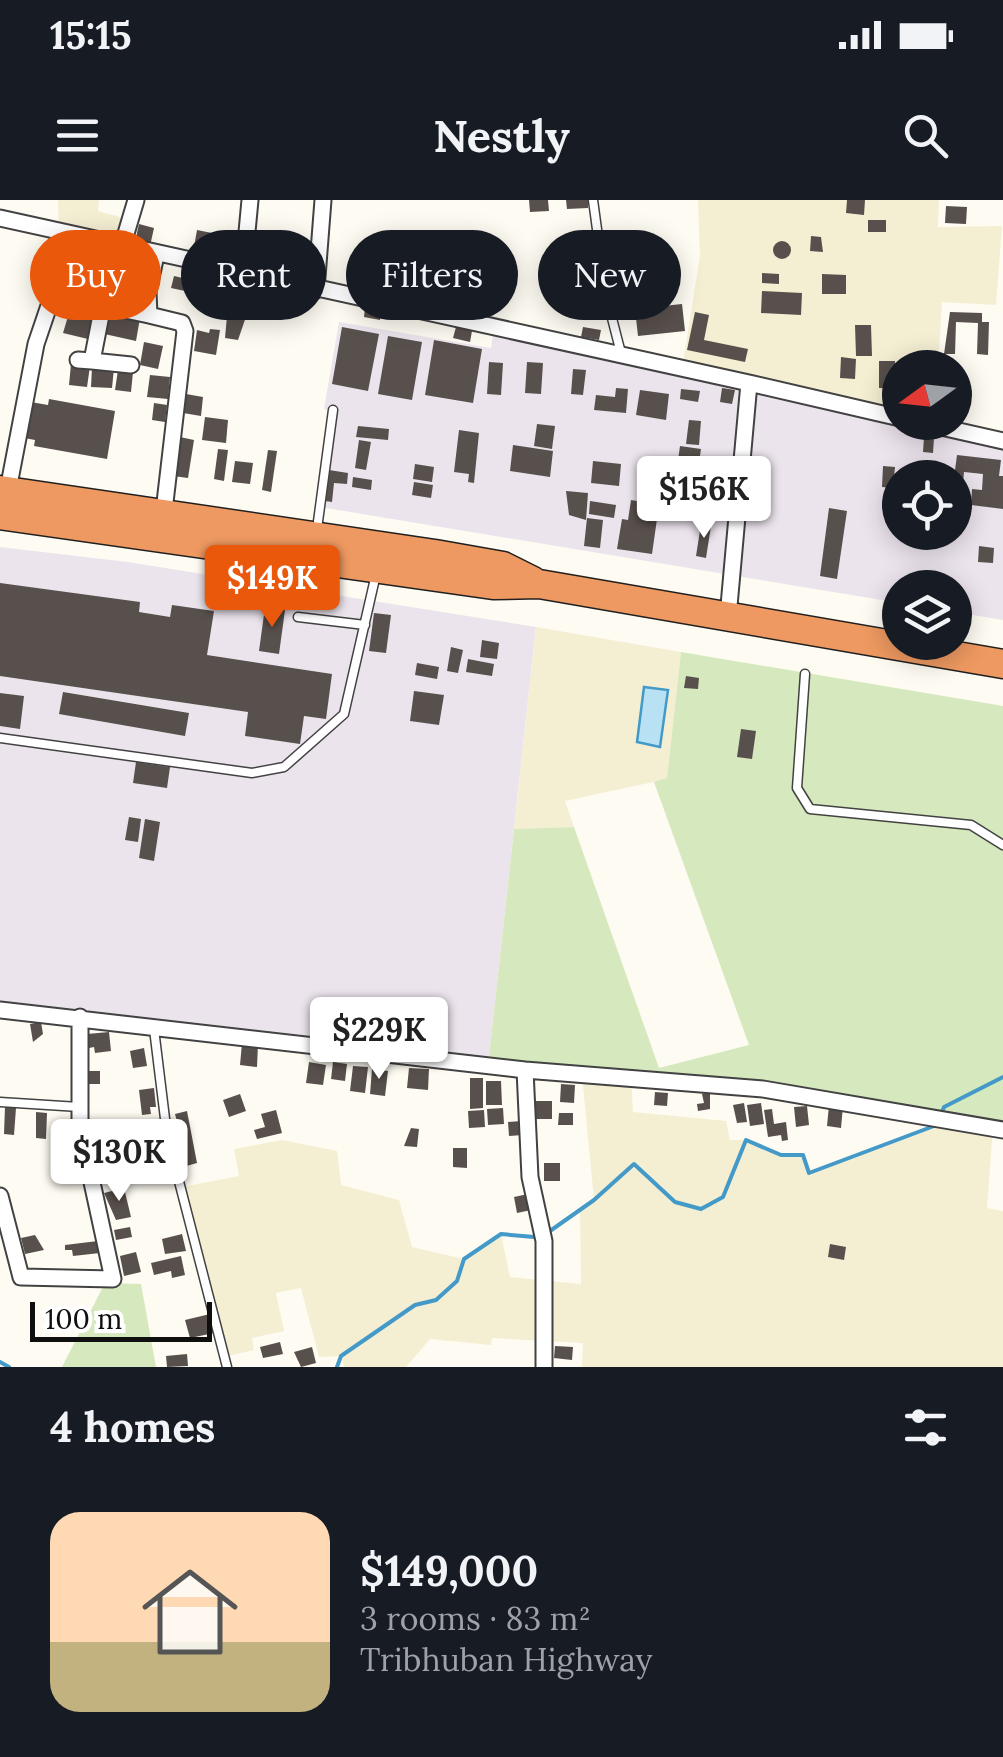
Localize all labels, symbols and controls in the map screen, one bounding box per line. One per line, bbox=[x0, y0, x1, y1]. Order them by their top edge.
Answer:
text: 15:15 bbox=[50, 11, 131, 59]
text: Nestly bbox=[433, 107, 570, 164]
icon: menu bbox=[50, 108, 105, 163]
icon: search bbox=[898, 108, 953, 163]
chip: Buy bbox=[30, 230, 161, 320]
chip: Rent bbox=[181, 230, 326, 320]
chip: Filters bbox=[346, 230, 518, 320]
chip: New bbox=[538, 230, 681, 320]
north arrow bbox=[882, 350, 972, 440]
map controls bbox=[882, 350, 972, 660]
pin: $156K bbox=[634, 456, 774, 541]
button: locate bbox=[882, 460, 972, 550]
text: $156K bbox=[659, 468, 749, 509]
pin: $149K bbox=[202, 545, 342, 630]
text: $149K bbox=[227, 557, 317, 598]
button: layers bbox=[882, 570, 972, 660]
pin: $229K bbox=[309, 997, 449, 1082]
text: $229K bbox=[332, 1009, 426, 1050]
pin: $130K bbox=[49, 1119, 189, 1204]
text: $130K bbox=[73, 1131, 165, 1172]
scale bar bbox=[30, 1297, 212, 1342]
text: 100 m bbox=[45, 1301, 122, 1337]
text: 4 homes bbox=[50, 1400, 215, 1454]
icon: filters bbox=[898, 1400, 953, 1455]
text: $149,000 bbox=[360, 1544, 538, 1598]
icon: home bbox=[130, 1552, 250, 1672]
text: 3 rooms · 83 m² bbox=[360, 1598, 591, 1639]
text: Tribhuban Highway bbox=[360, 1639, 652, 1680]

